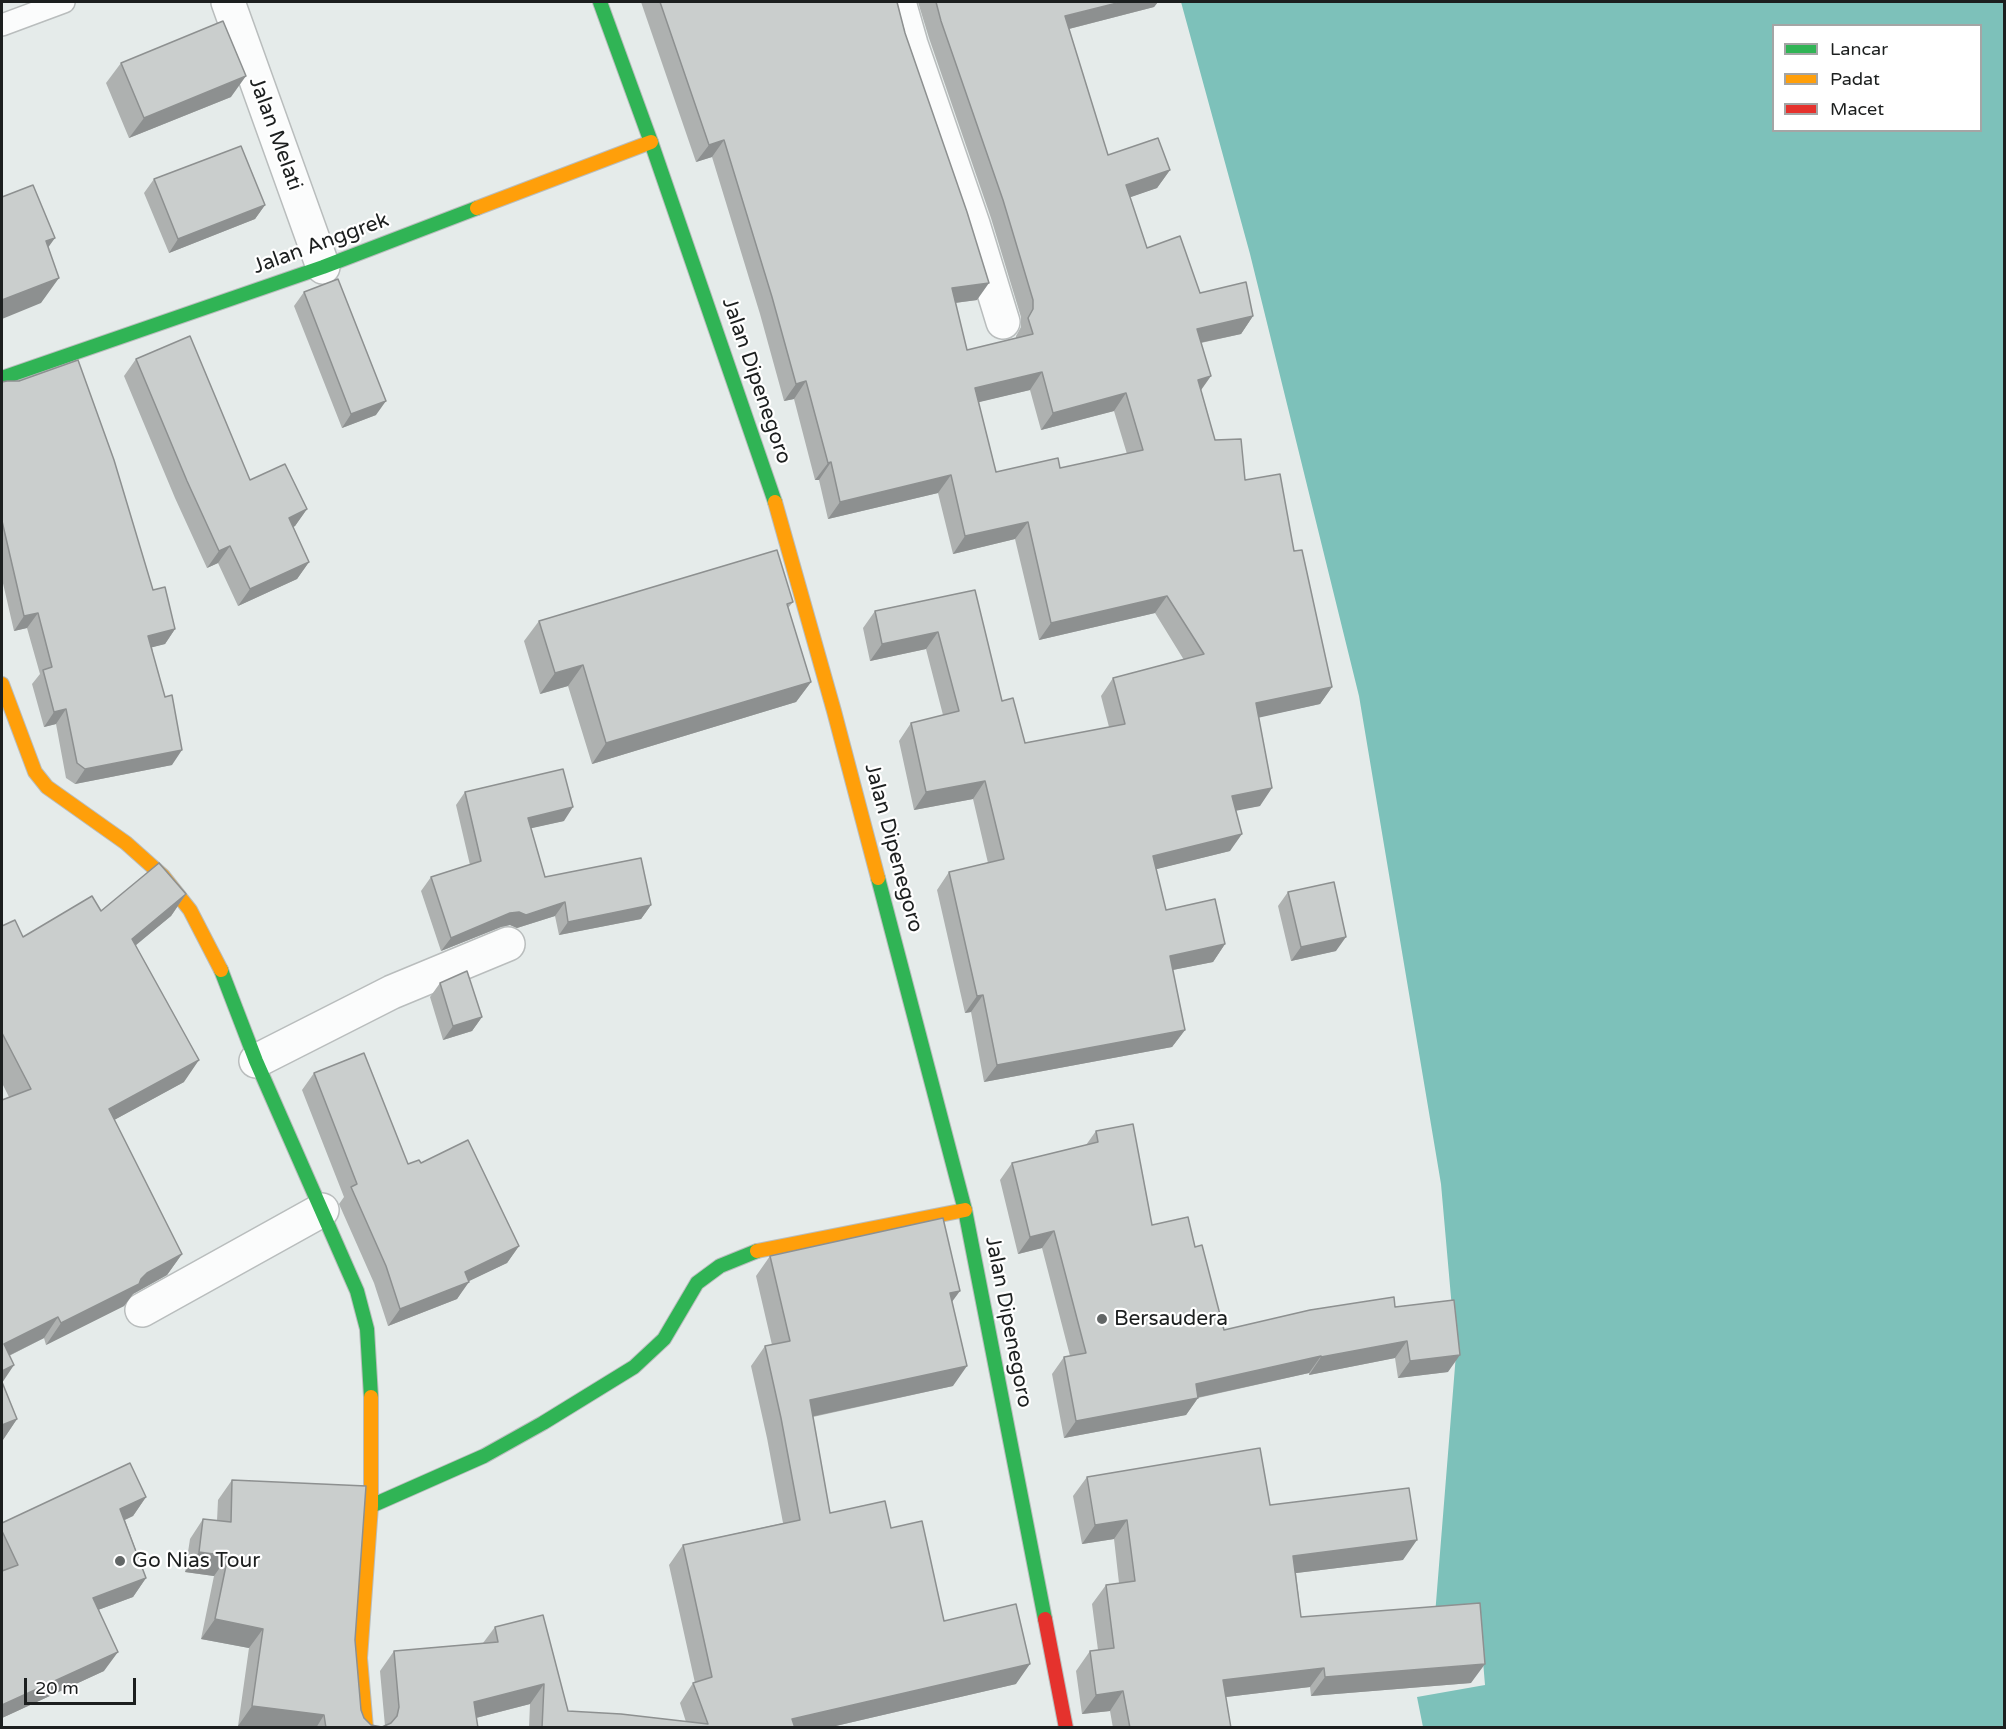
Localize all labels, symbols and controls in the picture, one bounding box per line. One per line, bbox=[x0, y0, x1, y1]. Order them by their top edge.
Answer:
legend bbox=[1772, 24, 1982, 132]
text: Lancar bbox=[1830, 38, 1888, 60]
text: Padat bbox=[1830, 68, 1880, 90]
street label: Jalan Melati bbox=[243, 74, 307, 194]
text: Macet bbox=[1830, 98, 1884, 120]
street label: Jalan Anggrek bbox=[250, 208, 392, 280]
street label: Jalan Dipenegoro bbox=[716, 295, 796, 467]
street label: Jalan Dipenegoro bbox=[858, 761, 928, 935]
street label: Jalan Dipenegoro bbox=[979, 1234, 1037, 1410]
place label: Bersaudera bbox=[1114, 1306, 1228, 1332]
marker: Bersaudera bbox=[1095, 1312, 1109, 1326]
place label: Go Nias Tour bbox=[132, 1548, 260, 1574]
marker: Go Nias Tour bbox=[113, 1554, 127, 1568]
scale bar bbox=[27, 1666, 140, 1704]
text: 20 m bbox=[35, 1677, 79, 1699]

